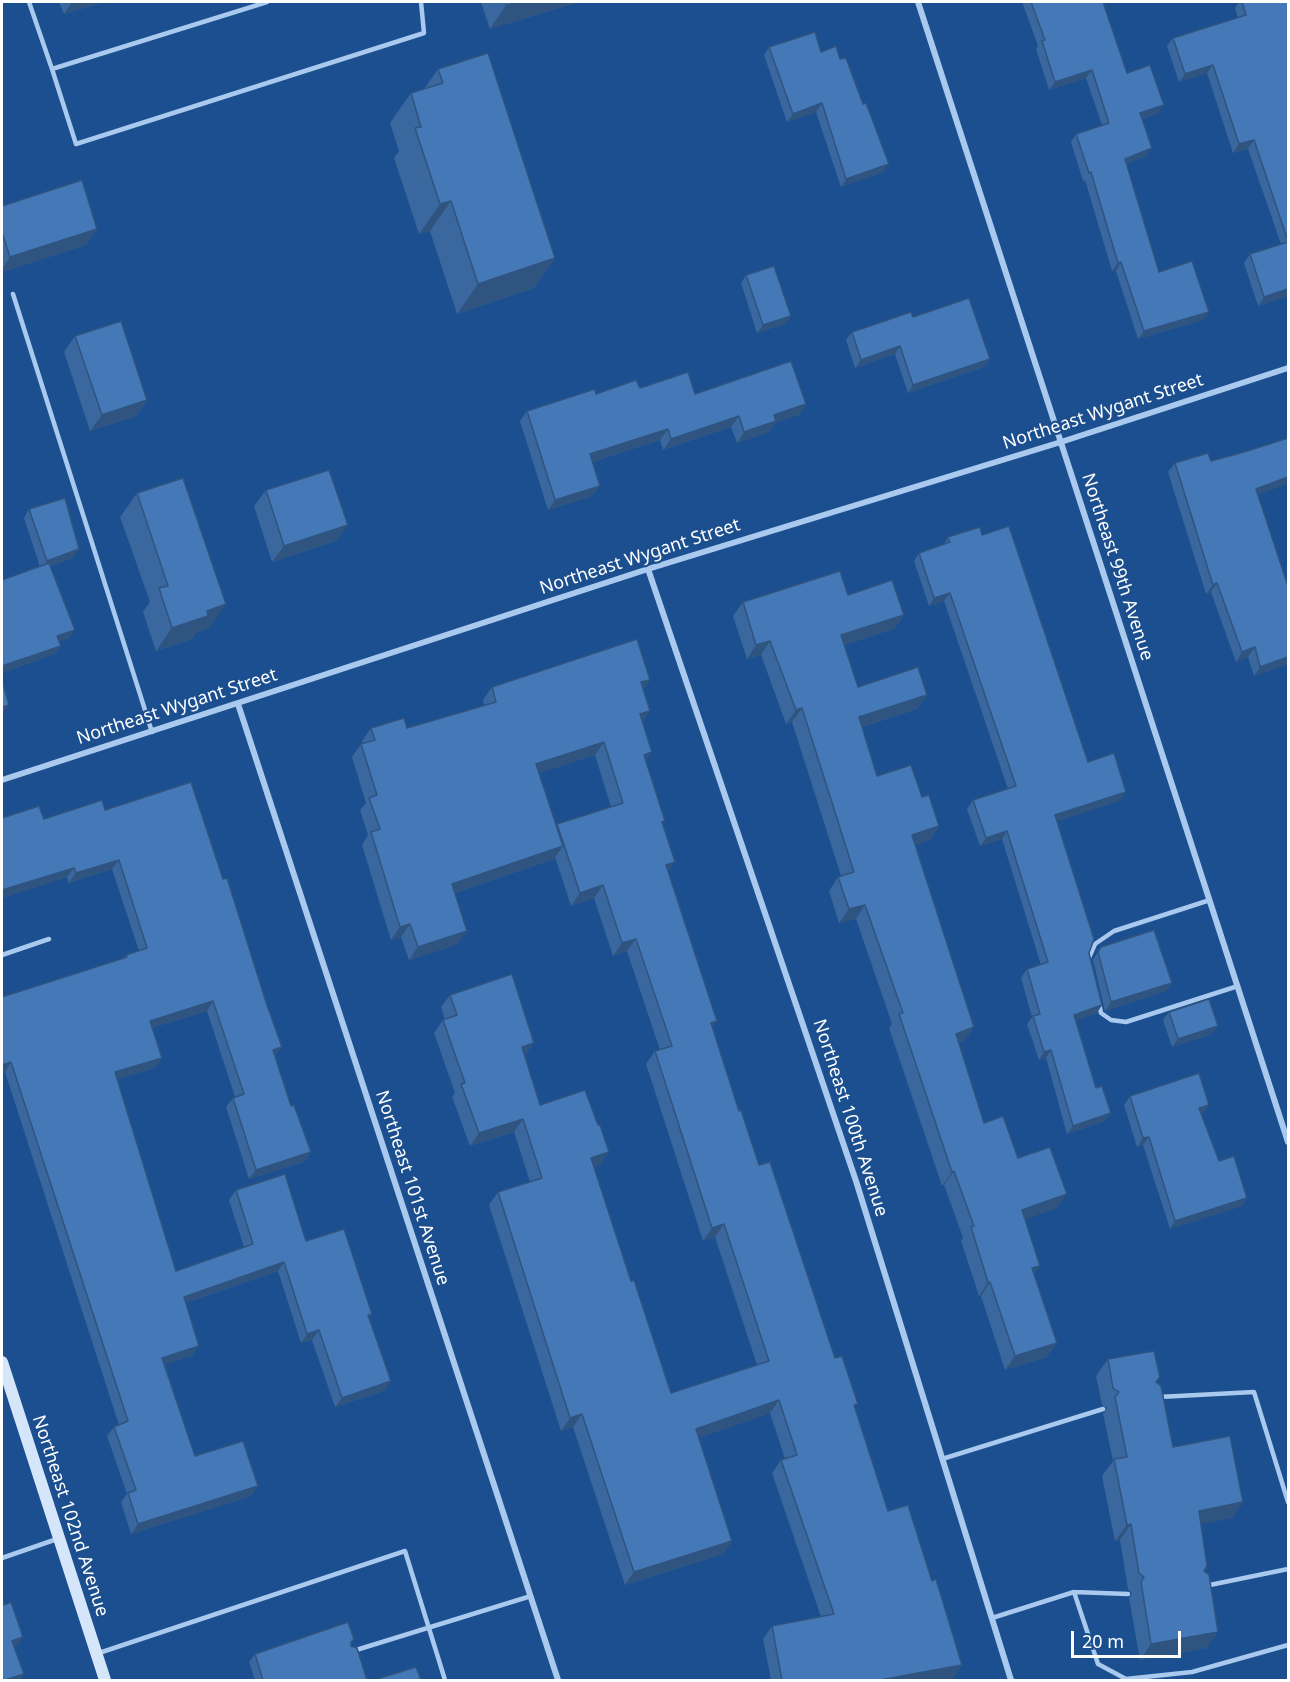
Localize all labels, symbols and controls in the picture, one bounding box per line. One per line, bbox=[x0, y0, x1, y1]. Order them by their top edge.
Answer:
street label: Northeast Wygant Street bbox=[1000, 369, 1206, 455]
street label: Northeast 99th Avenue bbox=[1076, 471, 1158, 663]
street label: Northeast Wygant Street bbox=[537, 514, 743, 600]
street label: Northeast Wygant Street bbox=[74, 664, 280, 750]
street label: Northeast 100th Avenue bbox=[808, 1017, 892, 1219]
street label: Northeast 101st Avenue bbox=[370, 1088, 454, 1288]
street label: Northeast 102nd Avenue bbox=[27, 1412, 113, 1620]
scale bar bbox=[1074, 1619, 1184, 1657]
text: 20 m bbox=[1082, 1629, 1124, 1653]

